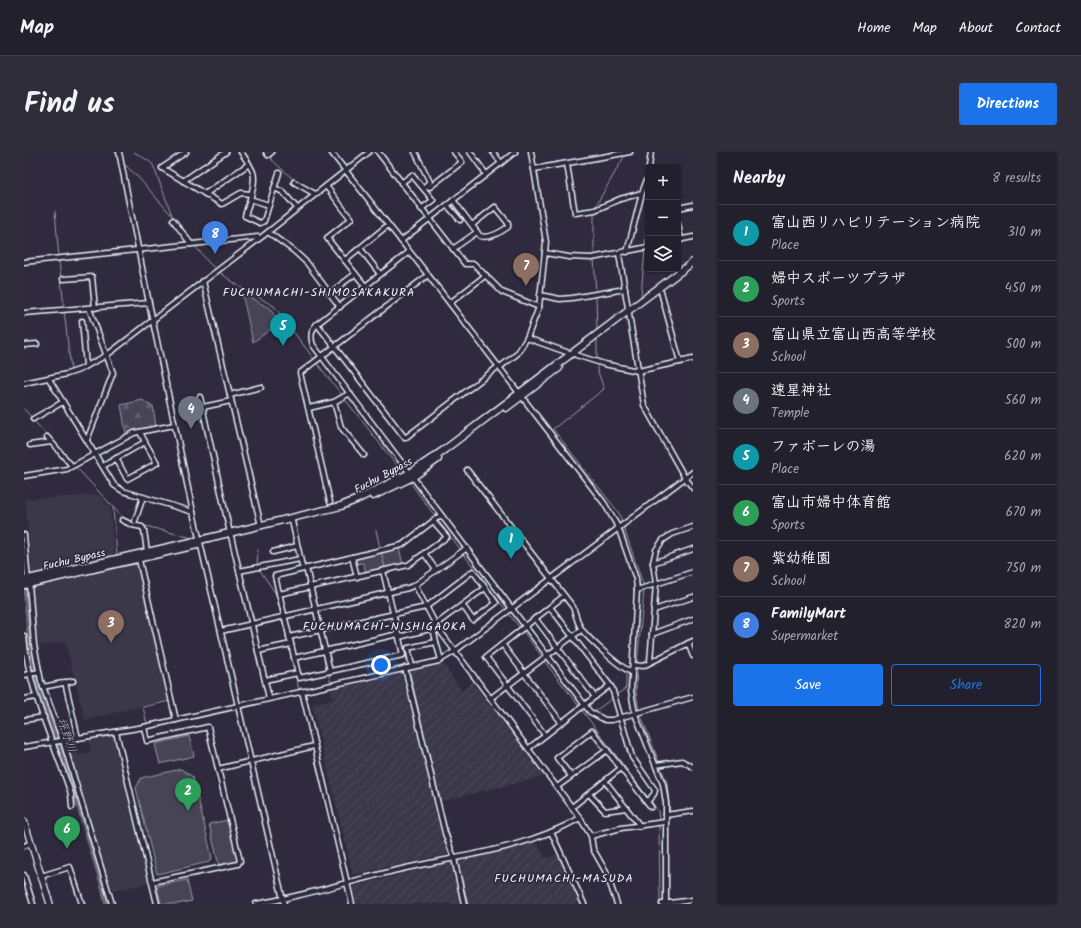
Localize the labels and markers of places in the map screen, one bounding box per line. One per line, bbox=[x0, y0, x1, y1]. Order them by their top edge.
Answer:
pin: 8 bbox=[202, 221, 228, 254]
pin: 7 bbox=[513, 253, 539, 286]
pin: 5 bbox=[270, 313, 296, 346]
pin: 4 bbox=[178, 396, 204, 429]
pin: 1 bbox=[498, 526, 524, 559]
pin: 3 bbox=[98, 610, 124, 643]
pin: 2 bbox=[175, 778, 201, 811]
pin: 6 bbox=[54, 816, 80, 849]

